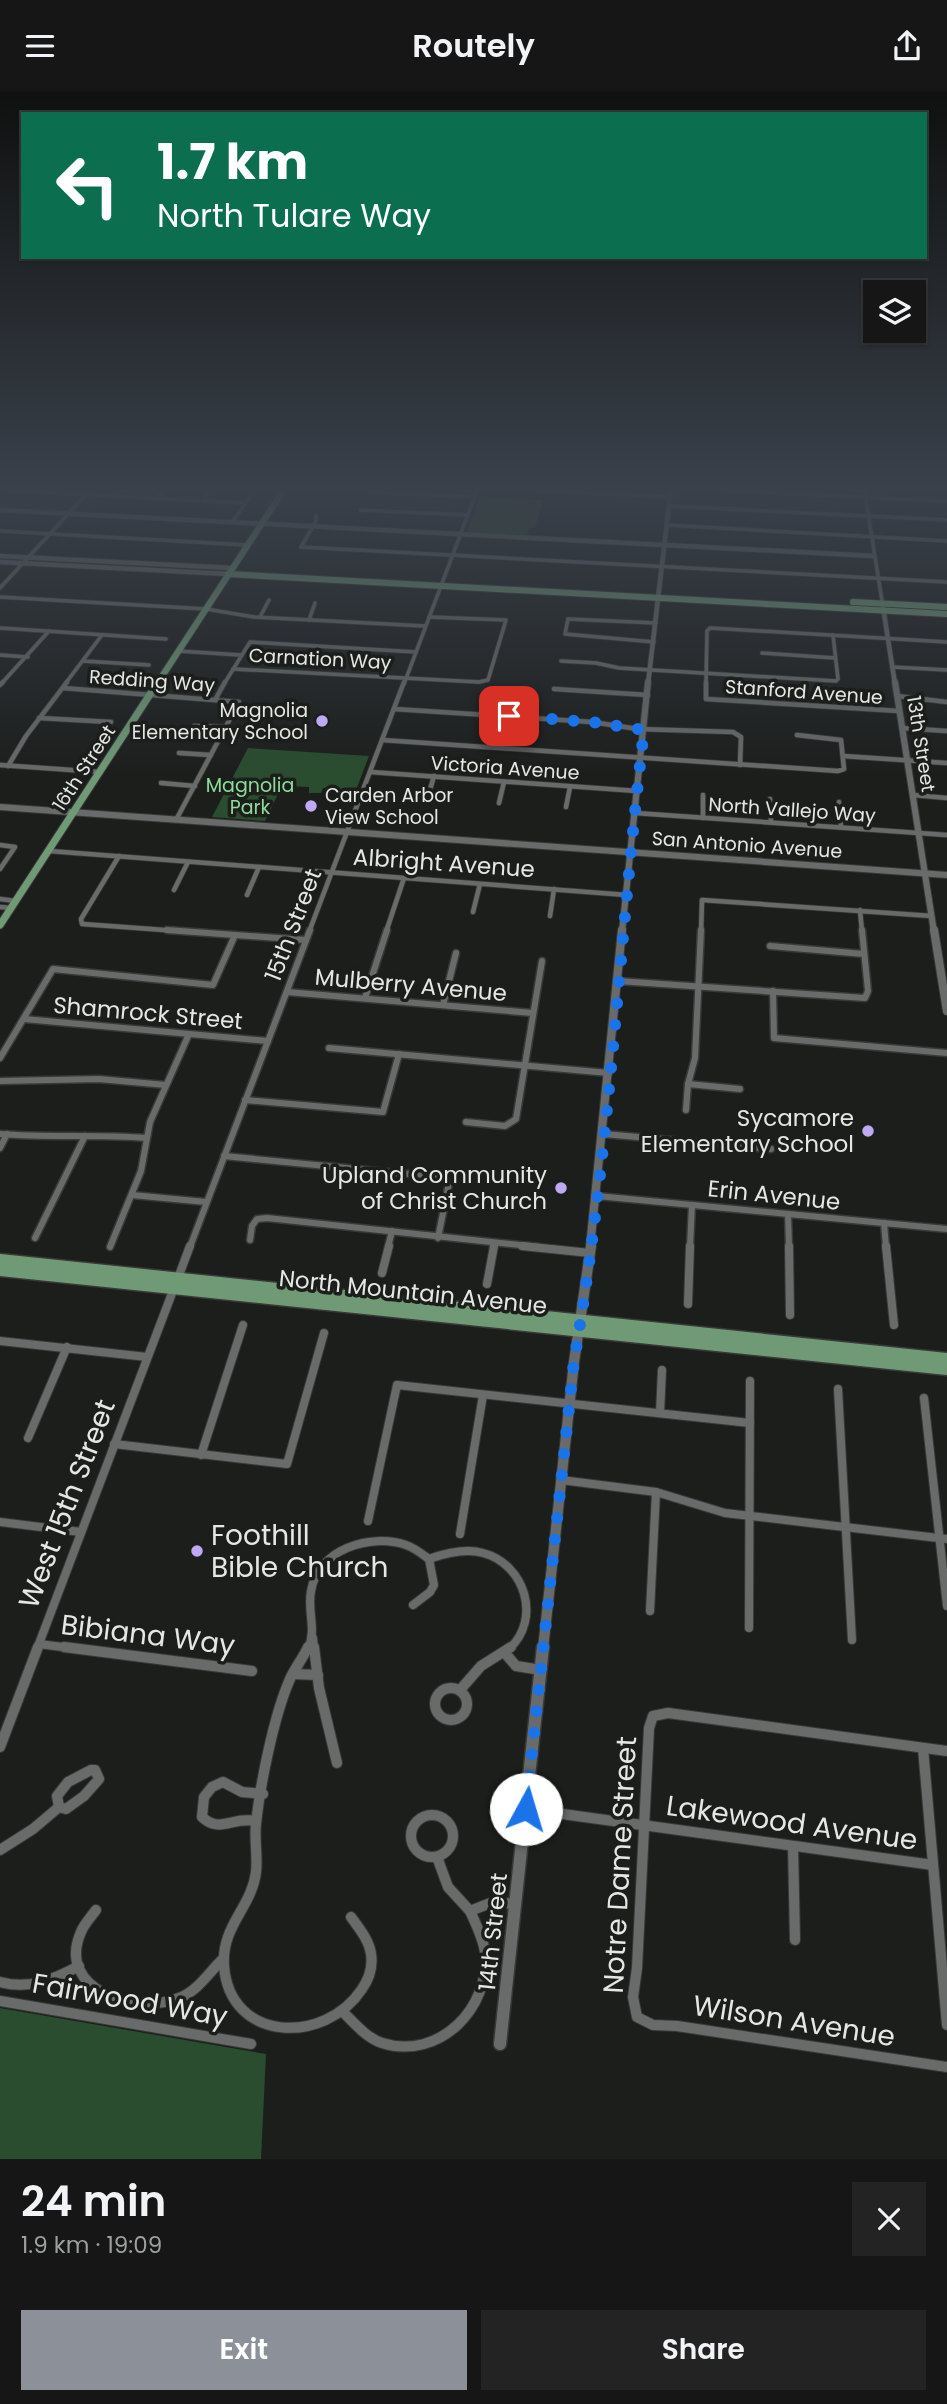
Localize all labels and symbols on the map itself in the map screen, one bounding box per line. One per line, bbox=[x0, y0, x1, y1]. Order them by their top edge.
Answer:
street label: Carnation Way bbox=[248, 642, 392, 676]
street label: Redding Way bbox=[88, 663, 216, 699]
street label: Stanford Avenue bbox=[724, 673, 884, 711]
pin bbox=[479, 686, 539, 746]
street label: 13th Street bbox=[900, 694, 942, 794]
place label: Magnolia Elementary School bbox=[132, 697, 308, 746]
marker: Magnolia Elementary School bbox=[314, 713, 330, 729]
street label: 16th Street bbox=[46, 720, 122, 816]
street label: Victoria Avenue bbox=[430, 749, 580, 787]
park label: Magnolia Park bbox=[206, 772, 294, 821]
place label: Carden Arbor View School bbox=[325, 782, 453, 831]
street label: North Vallejo Way bbox=[707, 791, 877, 829]
marker: Carden Arbor View School bbox=[303, 798, 319, 814]
street label: San Antonio Avenue bbox=[651, 825, 843, 865]
street label: Albright Avenue bbox=[352, 841, 536, 885]
street label: 15th Street bbox=[257, 864, 329, 986]
street label: Mulberry Avenue bbox=[314, 961, 508, 1009]
street label: Shamrock Street bbox=[52, 989, 244, 1037]
place label: Sycamore Elementary School bbox=[641, 1102, 854, 1160]
marker: Sycamore Elementary School bbox=[860, 1123, 876, 1139]
place label: Upland Community of Christ Church bbox=[322, 1159, 547, 1217]
street label: Erin Avenue bbox=[706, 1172, 842, 1218]
marker: Upland Community of Christ Church bbox=[553, 1180, 569, 1196]
street label: North Mountain Avenue bbox=[277, 1262, 549, 1322]
street label: West 15th Street bbox=[9, 1394, 125, 1614]
place label: Foothill Bible Church bbox=[211, 1516, 389, 1587]
marker: Foothill Bible Church bbox=[189, 1543, 205, 1559]
street label: Bibiana Way bbox=[59, 1605, 238, 1665]
street label: Notre Dame Street bbox=[594, 1735, 646, 1995]
position arrow bbox=[489, 1772, 563, 1846]
street label: Lakewood Avenue bbox=[664, 1786, 920, 1860]
street label: 14th Street bbox=[471, 1871, 515, 1993]
street label: Fairwood Way bbox=[29, 1964, 231, 2036]
street label: Wilson Avenue bbox=[690, 1986, 898, 2056]

